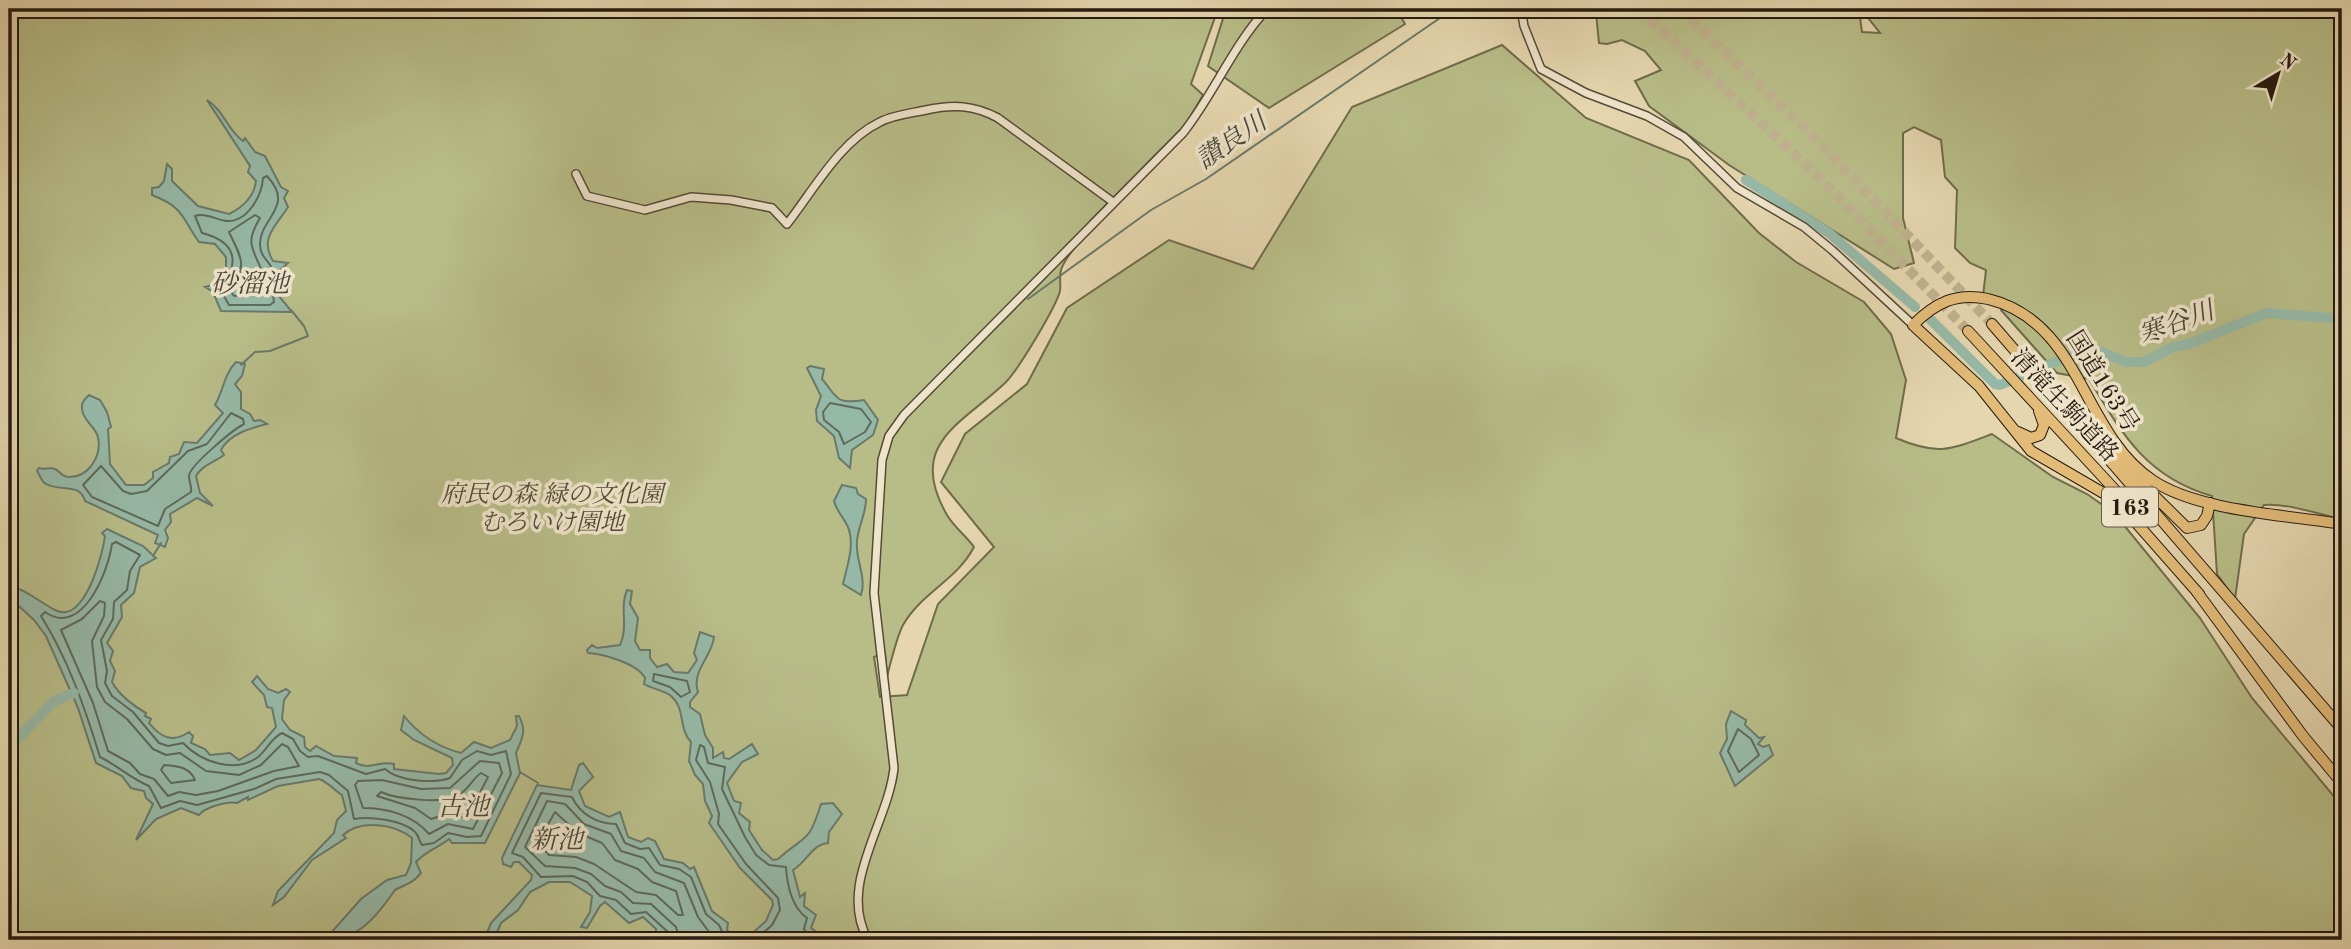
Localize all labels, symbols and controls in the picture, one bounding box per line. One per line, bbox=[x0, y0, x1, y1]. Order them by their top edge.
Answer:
north arrow bbox=[2242, 38, 2312, 108]
text: N bbox=[2275, 51, 2299, 75]
water label: 讃良川 bbox=[1191, 106, 1274, 174]
water label: 砂溜池 bbox=[211, 270, 292, 298]
water label: 寒谷川 bbox=[2135, 295, 2221, 349]
street label: 国道163号 bbox=[2061, 326, 2144, 437]
street label: 清滝生駒道路 bbox=[2006, 343, 2124, 467]
park label: 府民の森 緑の文化園 むろいけ園地 bbox=[441, 481, 667, 536]
road number: 163 bbox=[2102, 488, 2158, 526]
water label: 古池 bbox=[437, 793, 492, 821]
water label: 新池 bbox=[531, 826, 586, 854]

